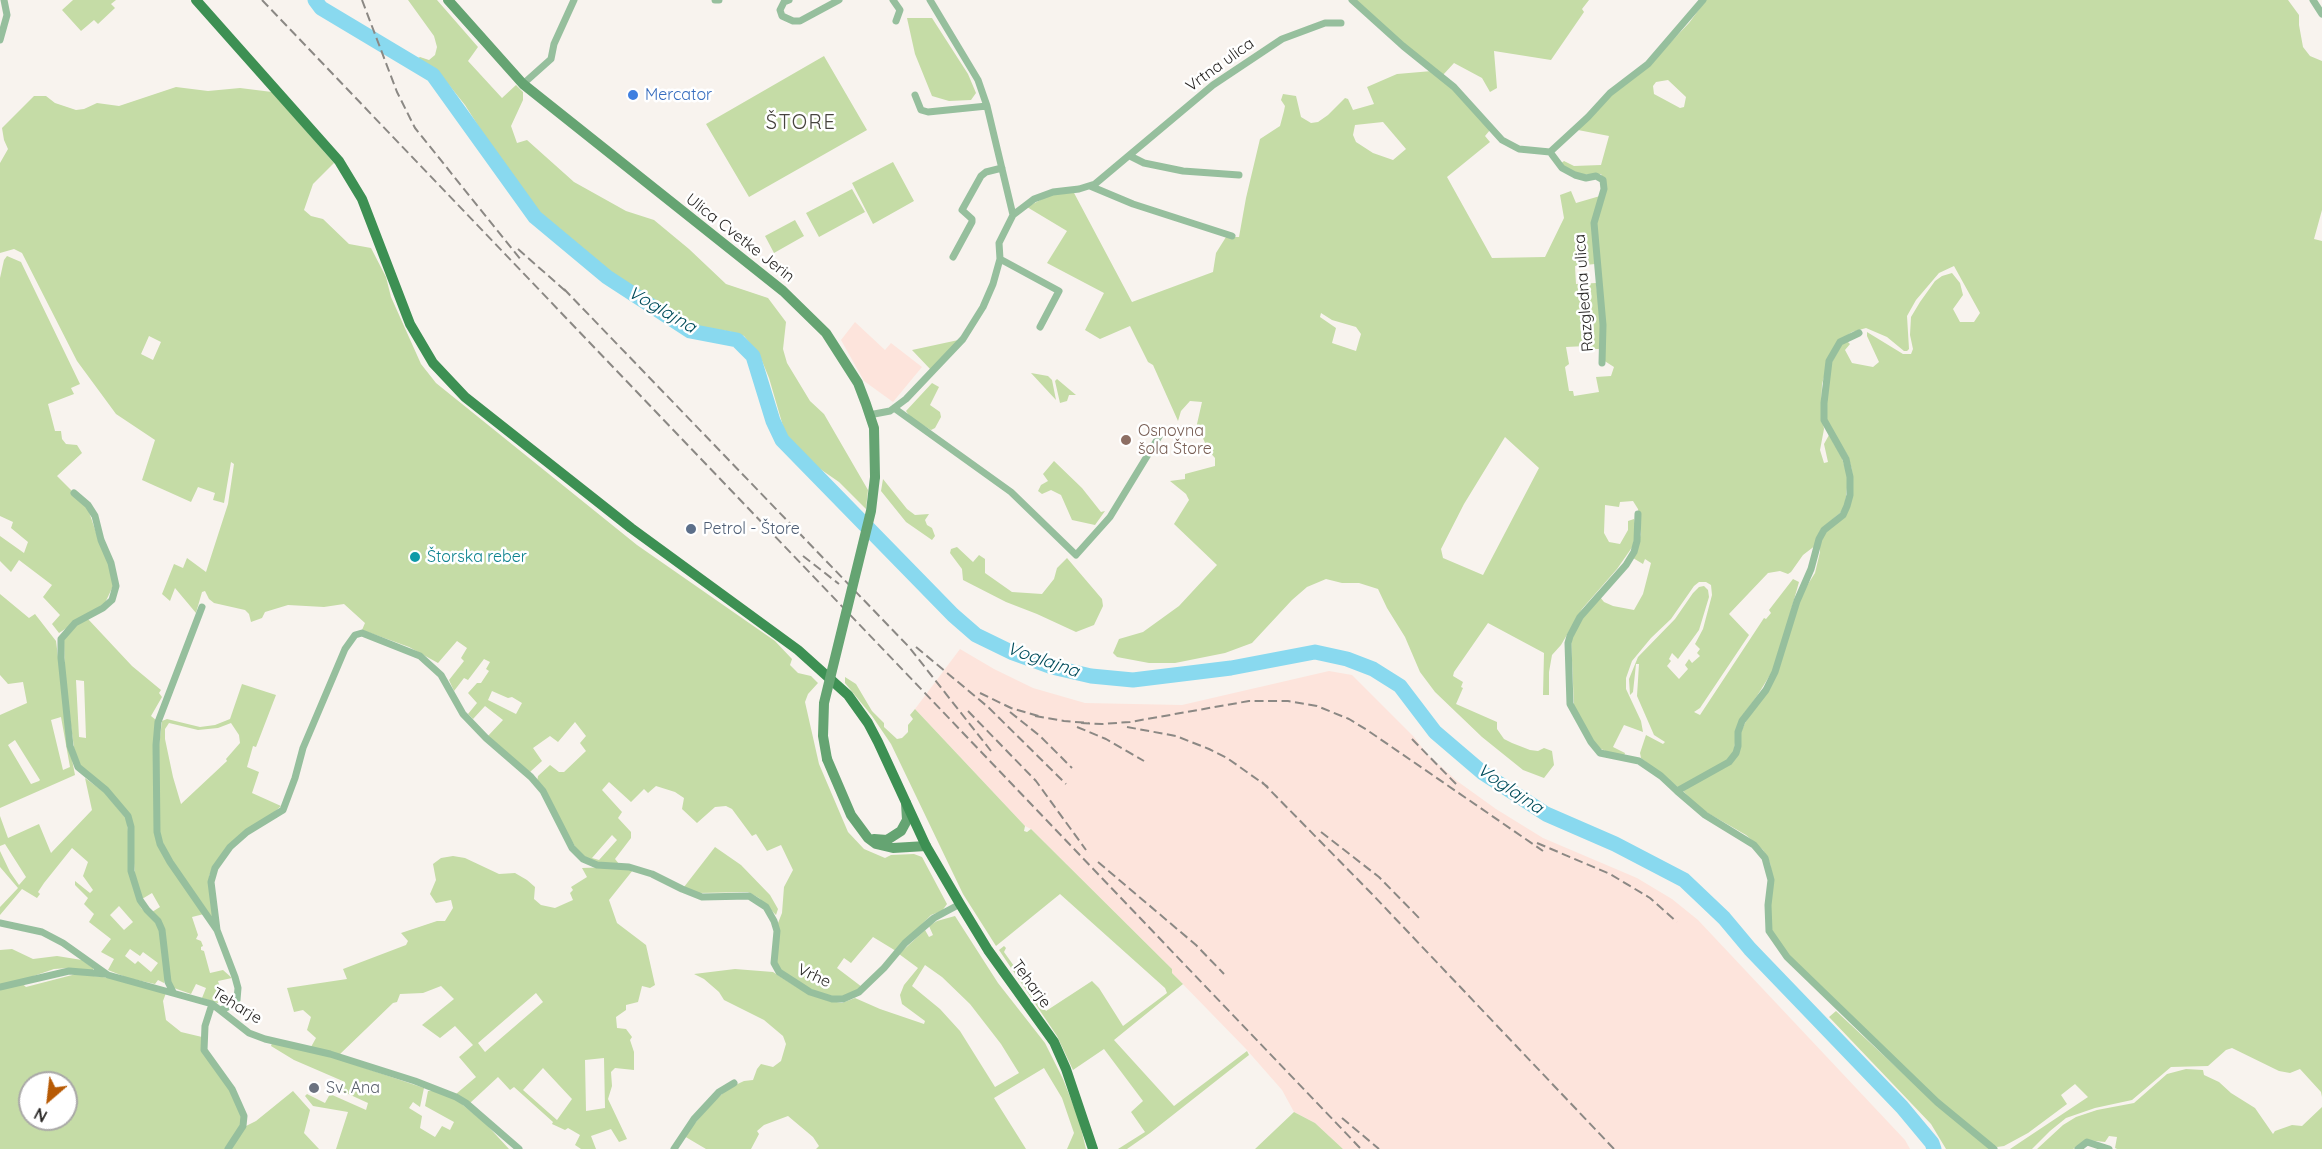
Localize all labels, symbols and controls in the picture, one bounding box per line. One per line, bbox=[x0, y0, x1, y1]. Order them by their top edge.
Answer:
street label: Vrtna ulica bbox=[1182, 34, 1258, 96]
place label: Mercator bbox=[645, 85, 712, 105]
marker: Mercator bbox=[626, 88, 640, 102]
district label: ŠTORE bbox=[766, 111, 836, 135]
street label: Ulica Cvetke Jerin bbox=[682, 190, 798, 286]
street label: Razgledna ulica bbox=[1570, 234, 1598, 352]
water label: Voglajna bbox=[624, 282, 700, 338]
place label: Osnovna šola Štore bbox=[1138, 421, 1212, 459]
marker: Osnovna šola Štore bbox=[1119, 433, 1133, 447]
place label: Petrol - Štore bbox=[703, 519, 800, 539]
marker: Petrol - Štore bbox=[684, 522, 698, 536]
place label: Štorska reber bbox=[427, 547, 527, 567]
marker: Štorska reber bbox=[408, 550, 422, 564]
water label: Voglajna bbox=[1004, 638, 1082, 682]
water label: Voglajna bbox=[1473, 759, 1547, 819]
street label: Teharje bbox=[1007, 956, 1055, 1012]
street label: Vrhe bbox=[794, 960, 834, 992]
street label: Teharje bbox=[209, 984, 265, 1028]
north arrow bbox=[18, 1071, 78, 1131]
place label: Sv. Ana bbox=[326, 1078, 380, 1098]
marker: Sv. Ana bbox=[307, 1081, 321, 1095]
text: N bbox=[31, 1104, 50, 1127]

